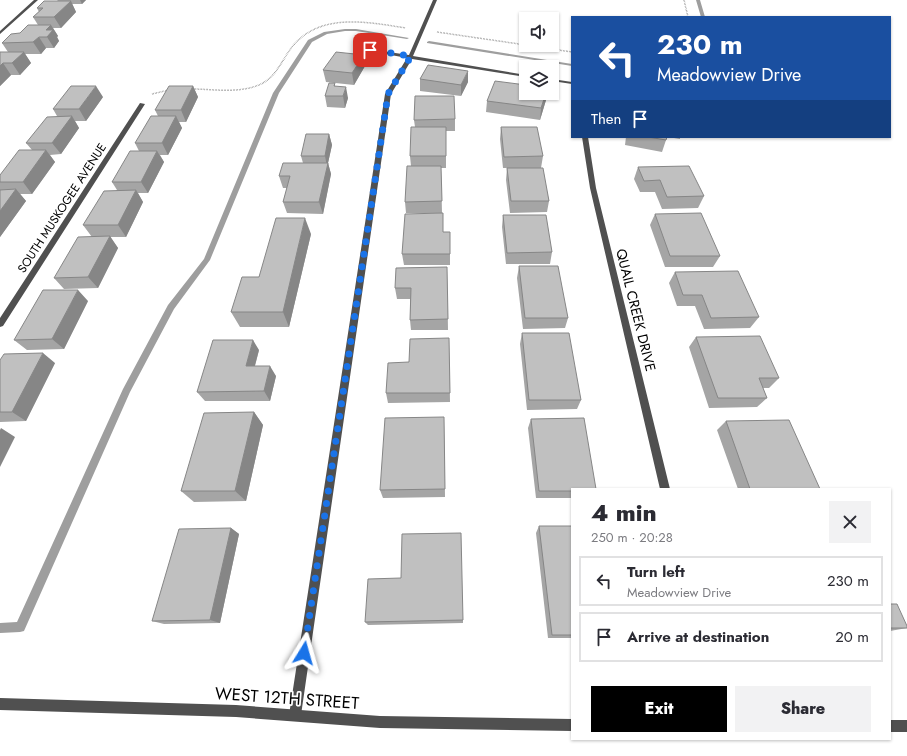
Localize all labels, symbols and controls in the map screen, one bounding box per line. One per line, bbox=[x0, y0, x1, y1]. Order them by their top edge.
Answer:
map controls bbox=[519, 12, 559, 100]
button: sound bbox=[519, 12, 559, 52]
text: 230 m bbox=[657, 24, 743, 65]
icon: left bbox=[591, 32, 643, 84]
pin bbox=[353, 33, 387, 67]
icon: arrive bbox=[359, 39, 381, 61]
button: layers bbox=[519, 60, 559, 100]
text: Meadowview Drive bbox=[657, 62, 801, 88]
text: Then bbox=[591, 108, 621, 130]
icon: arrive bbox=[629, 108, 651, 130]
street label: SOUTH MUSKOGEE AVENUE bbox=[13, 140, 111, 276]
street label: QUAIL CREEK DRIVE bbox=[611, 247, 661, 373]
text: 4 min bbox=[591, 495, 657, 530]
button: close bbox=[829, 501, 871, 543]
text: 250 m · 20:28 bbox=[591, 528, 673, 547]
text: Turn left bbox=[627, 561, 685, 583]
icon: left bbox=[593, 570, 615, 592]
text: 230 m bbox=[827, 570, 869, 592]
text: Meadowview Drive bbox=[627, 583, 731, 602]
icon: arrive bbox=[593, 626, 615, 648]
text: Arrive at destination bbox=[627, 626, 769, 648]
text: 20 m bbox=[835, 626, 869, 648]
position arrow bbox=[283, 632, 325, 674]
street label: WEST 12TH STREET bbox=[214, 681, 360, 715]
button: Exit bbox=[591, 686, 727, 732]
button: Share bbox=[735, 686, 871, 732]

